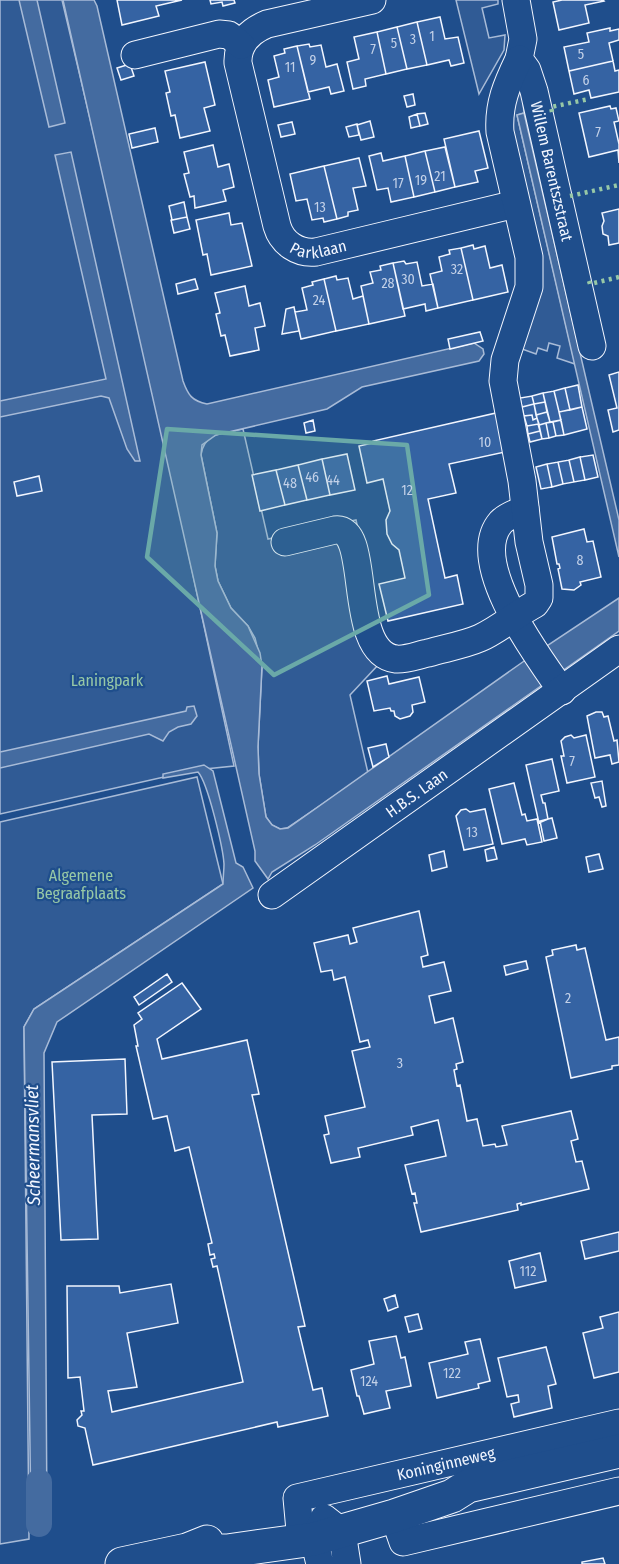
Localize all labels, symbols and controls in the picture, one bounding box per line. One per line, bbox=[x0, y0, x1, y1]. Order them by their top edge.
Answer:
house number: 1 bbox=[429, 28, 435, 45]
house number: 3 bbox=[410, 31, 416, 48]
house number: 5 bbox=[391, 35, 397, 52]
house number: 7 bbox=[370, 41, 376, 58]
house number: 5 bbox=[578, 46, 584, 63]
house number: 9 bbox=[310, 52, 317, 69]
house number: 11 bbox=[285, 59, 295, 76]
house number: 6 bbox=[583, 72, 590, 89]
street label: Willem Barentszstraat bbox=[527, 100, 577, 244]
house number: 7 bbox=[595, 124, 601, 141]
house number: 21 bbox=[434, 168, 446, 185]
house number: 19 bbox=[415, 172, 427, 189]
house number: 17 bbox=[392, 175, 404, 192]
house number: 13 bbox=[314, 199, 326, 216]
street label: Parklaan bbox=[287, 236, 348, 262]
house number: 32 bbox=[451, 261, 463, 278]
house number: 30 bbox=[401, 271, 415, 288]
house number: 28 bbox=[381, 275, 395, 292]
house number: 24 bbox=[313, 292, 326, 309]
house number: 10 bbox=[479, 434, 491, 451]
house number: 46 bbox=[305, 469, 319, 486]
house number: 44 bbox=[326, 472, 340, 489]
house number: 48 bbox=[283, 475, 297, 492]
house number: 12 bbox=[401, 482, 413, 499]
house number: 8 bbox=[577, 552, 584, 569]
park label: Laningpark bbox=[71, 671, 144, 690]
house number: 7 bbox=[569, 753, 575, 770]
street label: H.B.S. Laan bbox=[382, 765, 451, 821]
house number: 13 bbox=[466, 824, 478, 841]
park label: Algemene Begraafplaats bbox=[36, 866, 126, 903]
house number: 2 bbox=[565, 990, 571, 1007]
house number: 3 bbox=[397, 1055, 403, 1072]
water label: Scheermansvliet bbox=[21, 1084, 45, 1206]
house number: 112 bbox=[520, 1263, 536, 1280]
house number: 122 bbox=[443, 1365, 461, 1382]
house number: 124 bbox=[360, 1373, 378, 1390]
street label: Koninginneweg bbox=[395, 1443, 497, 1484]

